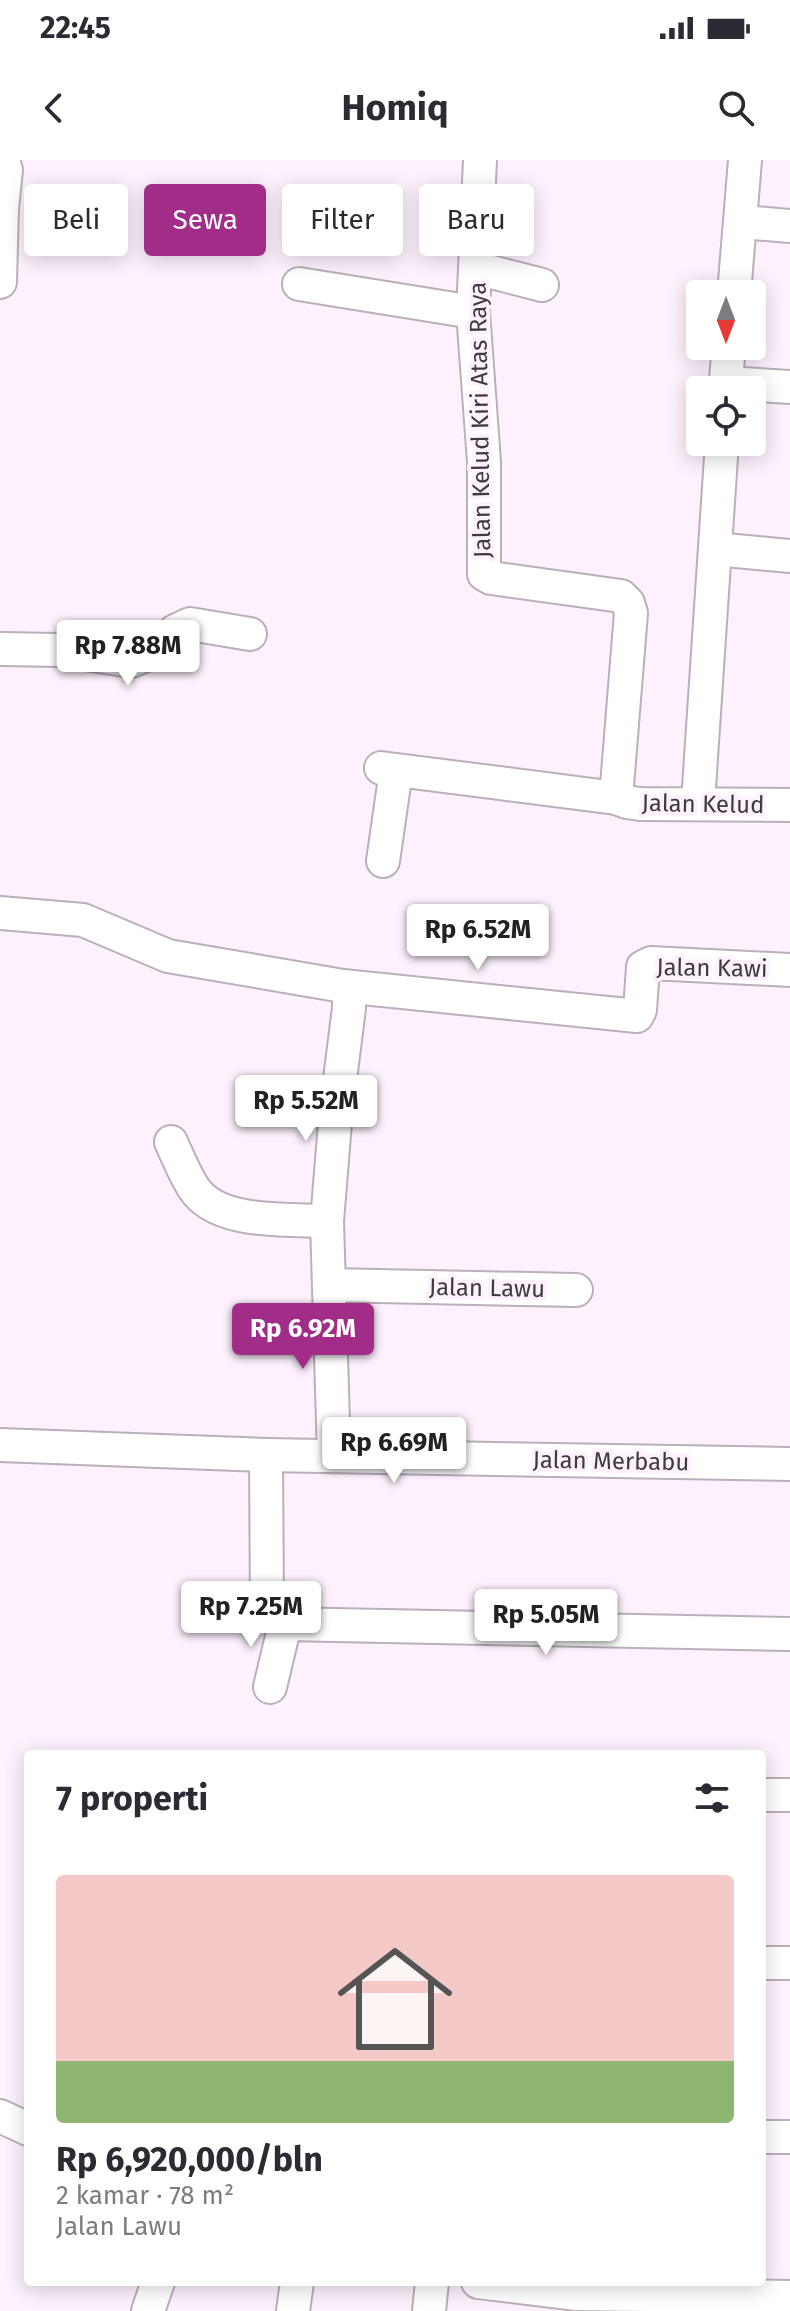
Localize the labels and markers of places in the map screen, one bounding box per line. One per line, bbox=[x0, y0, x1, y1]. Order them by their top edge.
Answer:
pin: Rp 7.88M bbox=[45, 620, 211, 688]
pin: Rp 6.52M bbox=[395, 904, 561, 972]
pin: Rp 5.52M bbox=[223, 1075, 389, 1143]
pin: Rp 6.92M bbox=[220, 1303, 386, 1371]
pin: Rp 6.69M bbox=[311, 1417, 477, 1485]
pin: Rp 7.25M bbox=[168, 1581, 334, 1649]
pin: Rp 5.05M bbox=[463, 1589, 629, 1657]

